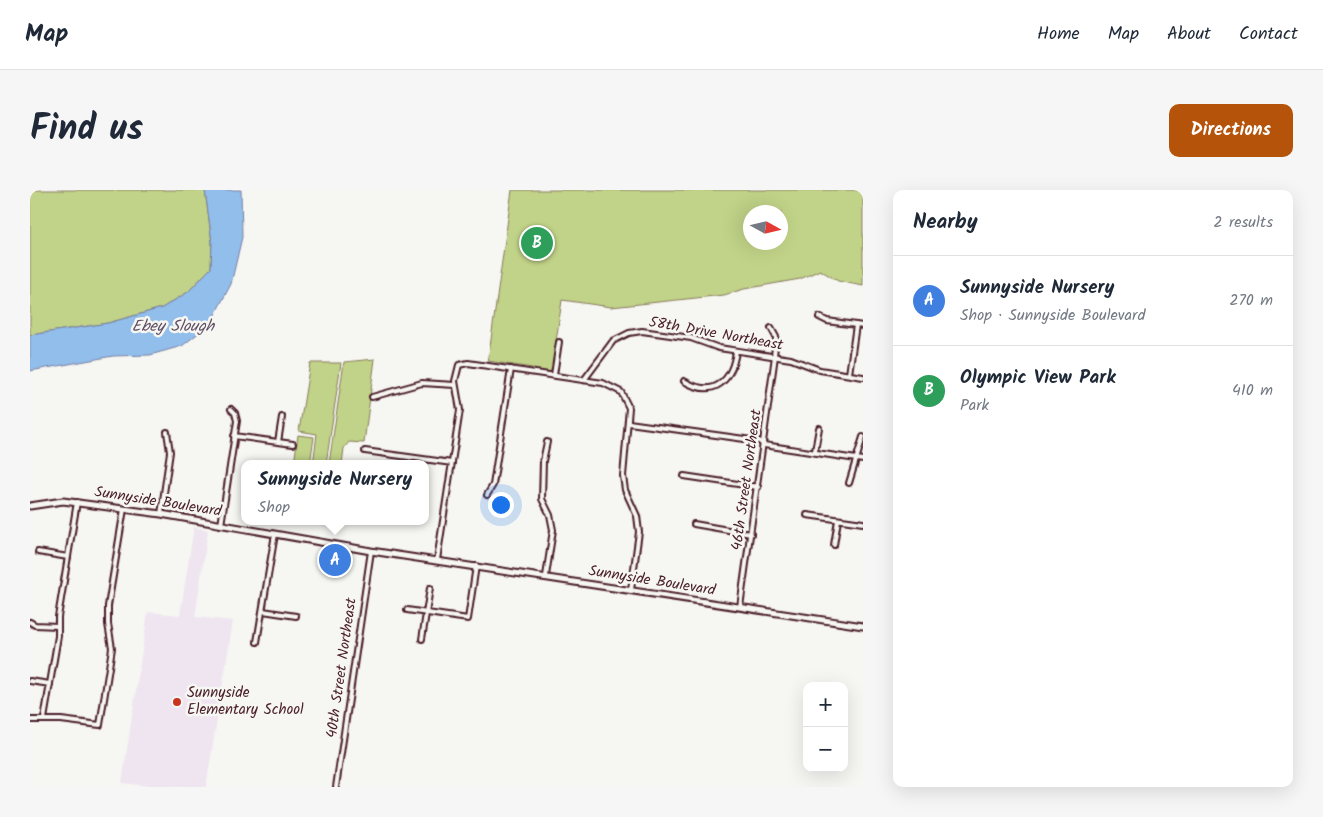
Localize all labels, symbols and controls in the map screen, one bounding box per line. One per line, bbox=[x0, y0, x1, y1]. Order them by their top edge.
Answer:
text: Map bbox=[25, 15, 68, 54]
text: Home bbox=[1037, 20, 1080, 49]
text: Map bbox=[1108, 20, 1139, 49]
text: About bbox=[1167, 20, 1211, 49]
text: Contact bbox=[1239, 20, 1298, 49]
text: Find us bbox=[30, 102, 143, 158]
button: Directions bbox=[1169, 104, 1293, 157]
north arrow bbox=[743, 205, 788, 250]
text: Nearby bbox=[913, 206, 978, 239]
text: 2 results bbox=[1213, 210, 1273, 235]
pin: B bbox=[521, 224, 553, 262]
text: Sunnyside Nursery bbox=[960, 273, 1114, 303]
text: A bbox=[924, 288, 934, 313]
text: 270 m bbox=[1229, 288, 1273, 313]
text: Shop · Sunnyside Boulevard bbox=[960, 303, 1145, 328]
street label: 58th Drive Northeast bbox=[647, 310, 785, 358]
water label: Ebey Slough bbox=[132, 314, 216, 339]
text: Olympic View Park bbox=[960, 363, 1116, 393]
text: B bbox=[924, 378, 934, 403]
text: 410 m bbox=[1232, 378, 1273, 403]
text: Park bbox=[960, 393, 989, 418]
street label: 46th Street Northeast bbox=[725, 408, 769, 552]
popup bbox=[241, 460, 429, 525]
text: Sunnyside Nursery bbox=[258, 465, 412, 495]
street label: Sunnyside Boulevard bbox=[93, 480, 224, 524]
your location bbox=[488, 492, 514, 518]
text: Shop bbox=[258, 495, 290, 520]
pin: A bbox=[319, 541, 351, 579]
street label: Sunnyside Boulevard bbox=[587, 559, 718, 603]
street label: 40th Street Northeast bbox=[320, 596, 364, 740]
place label: Sunnyside Elementary School bbox=[187, 681, 304, 722]
map controls bbox=[803, 682, 848, 772]
button: + bbox=[803, 682, 848, 727]
marker: Sunnyside Elementary School bbox=[171, 696, 183, 708]
button: − bbox=[803, 727, 848, 772]

